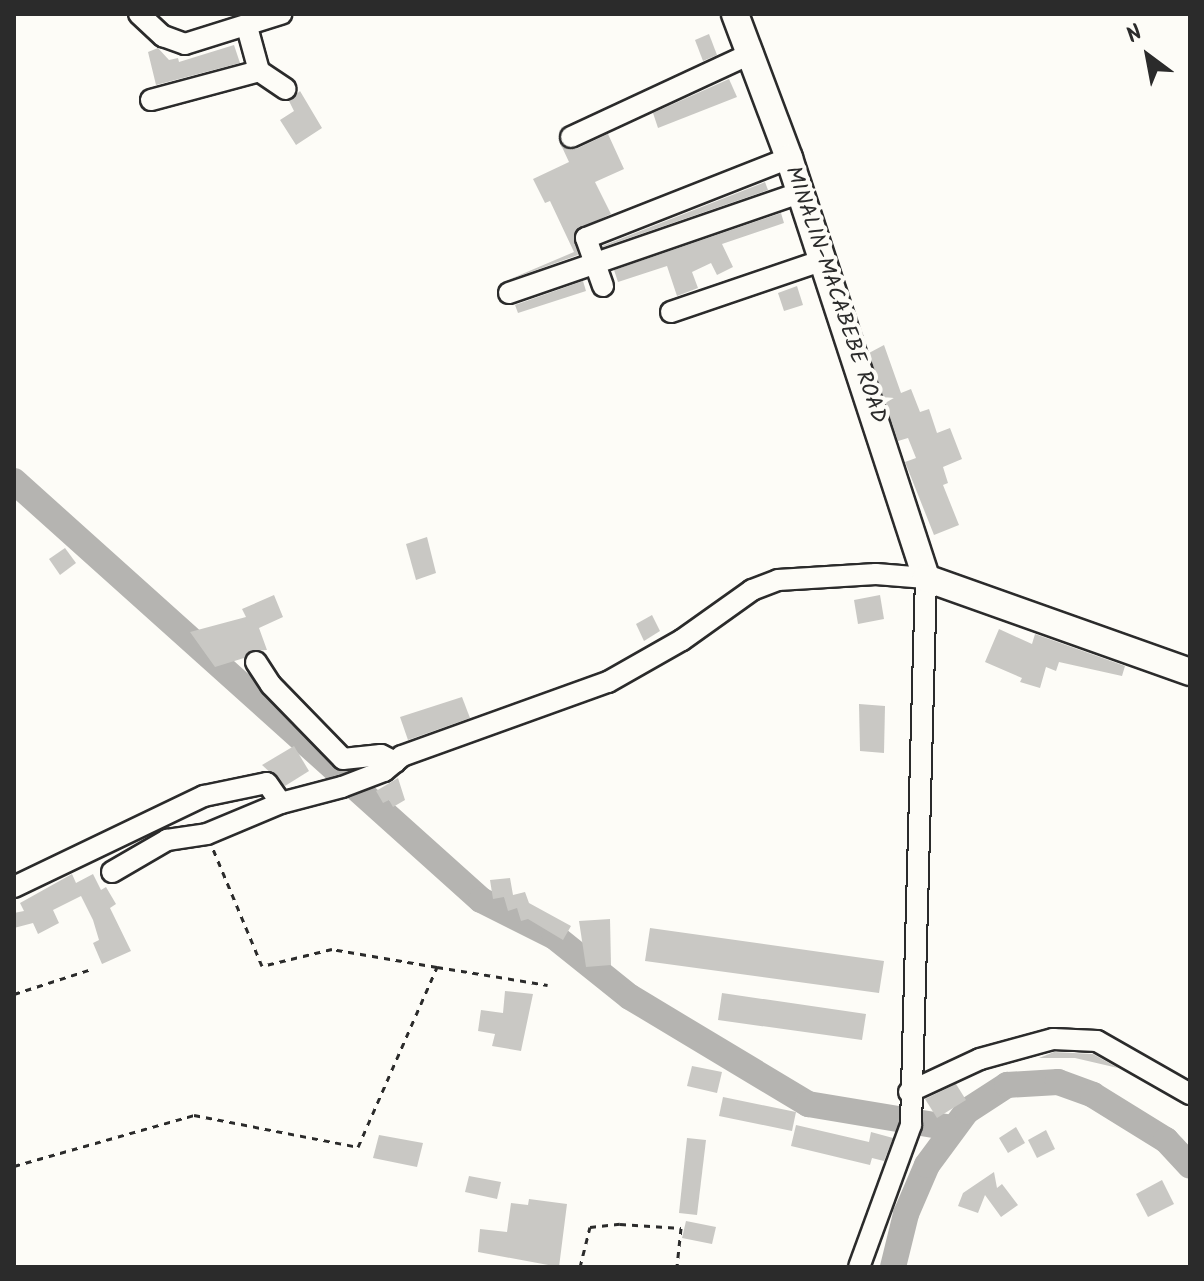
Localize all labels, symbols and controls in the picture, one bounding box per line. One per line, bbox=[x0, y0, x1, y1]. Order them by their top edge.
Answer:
north arrow bbox=[1108, 16, 1188, 96]
text: N bbox=[1120, 17, 1150, 54]
street label: MINALIN-MACABEBE ROAD bbox=[779, 163, 891, 427]

